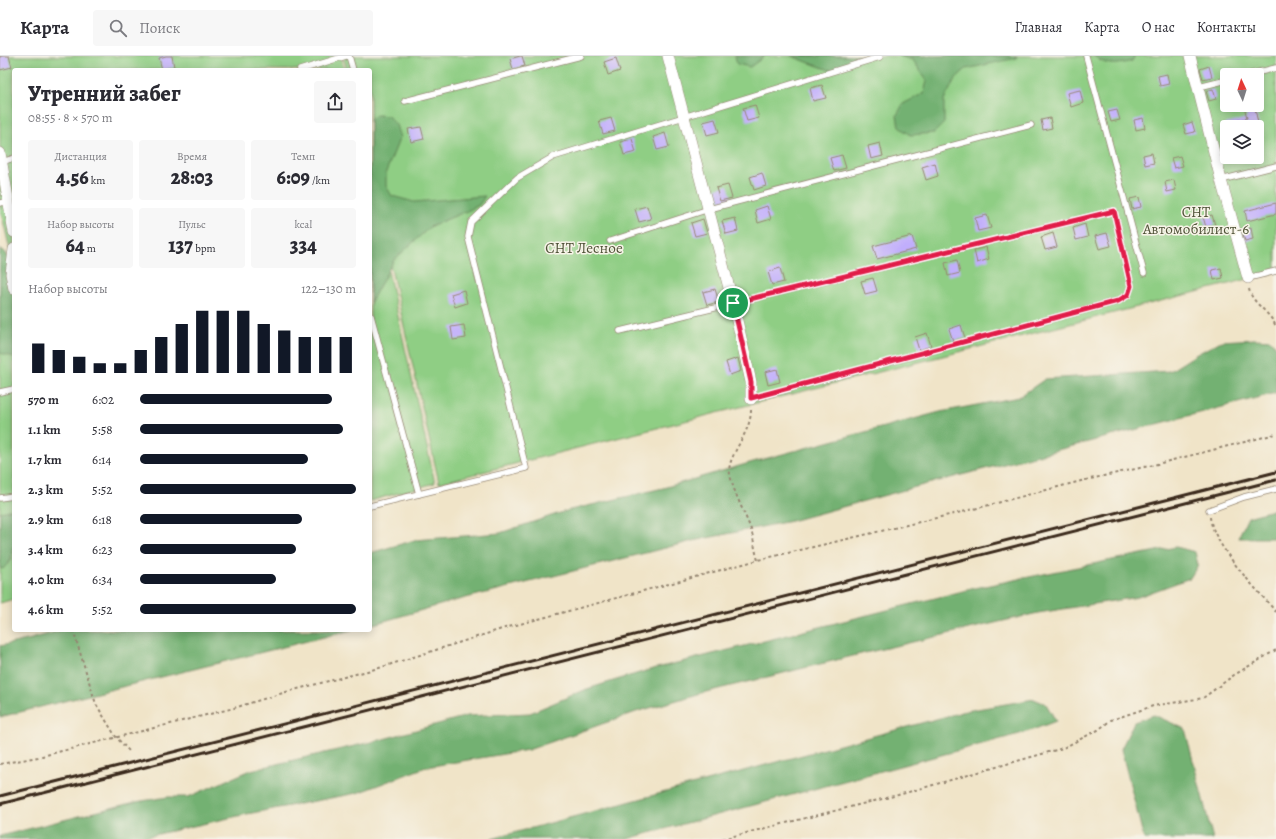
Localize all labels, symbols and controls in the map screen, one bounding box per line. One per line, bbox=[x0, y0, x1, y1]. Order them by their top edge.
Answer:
search box bbox=[93, 10, 373, 46]
text: Карта bbox=[20, 15, 69, 41]
icon: search bbox=[107, 17, 129, 39]
text: Поиск bbox=[139, 18, 180, 38]
text: Главная bbox=[1015, 18, 1062, 37]
text: Карта bbox=[1084, 18, 1120, 37]
text: О нас bbox=[1142, 18, 1175, 37]
text: Контакты bbox=[1197, 18, 1256, 37]
north arrow bbox=[1220, 68, 1264, 112]
map controls bbox=[1220, 68, 1264, 164]
text: Утренний забег bbox=[28, 79, 181, 109]
button: share bbox=[314, 81, 356, 123]
text: 08:55 · 8 × 570 m bbox=[28, 109, 113, 126]
button: layers bbox=[1220, 120, 1264, 164]
text: Дистанция bbox=[54, 149, 107, 164]
text: Время bbox=[177, 149, 207, 164]
text: Темп bbox=[291, 149, 315, 164]
text: 4.56 bbox=[56, 164, 89, 191]
text: 28:03 bbox=[171, 164, 213, 191]
text: 6:09 bbox=[276, 164, 310, 191]
text: km bbox=[89, 173, 105, 188]
text: /km bbox=[310, 173, 330, 188]
park label: СНТ Автомобилист-6 bbox=[1142, 202, 1249, 239]
text: Набор высоты bbox=[47, 217, 114, 232]
text: Пульс bbox=[178, 217, 206, 232]
text: kcal bbox=[295, 217, 312, 232]
text: 64 bbox=[66, 232, 84, 259]
text: 137 bbox=[168, 232, 193, 259]
text: 334 bbox=[290, 232, 317, 259]
park label: СНТ Лесное bbox=[545, 238, 623, 258]
text: m bbox=[84, 241, 96, 256]
text: bpm bbox=[193, 241, 216, 256]
text: Набор высоты bbox=[28, 280, 108, 297]
text: 122–130 m bbox=[301, 280, 356, 297]
pin bbox=[716, 286, 750, 320]
icon: arrive bbox=[722, 292, 744, 314]
text: 570 m bbox=[28, 391, 59, 408]
text: 6:02 bbox=[92, 391, 114, 408]
text: 1.1 km bbox=[28, 421, 61, 438]
text: 5:58 bbox=[92, 421, 113, 438]
text: 1.7 km bbox=[28, 451, 62, 468]
text: 6:14 bbox=[92, 451, 111, 468]
text: 2.3 km bbox=[28, 481, 63, 498]
text: 5:52 bbox=[92, 481, 112, 498]
text: 2.9 km bbox=[28, 511, 64, 528]
text: 6:18 bbox=[92, 511, 112, 528]
text: 3.4 km bbox=[28, 541, 63, 558]
text: 6:23 bbox=[92, 541, 113, 558]
text: 4.0 km bbox=[28, 571, 64, 588]
text: 6:34 bbox=[92, 571, 112, 588]
text: 4.6 km bbox=[28, 601, 64, 618]
text: 5:52 bbox=[92, 601, 112, 618]

